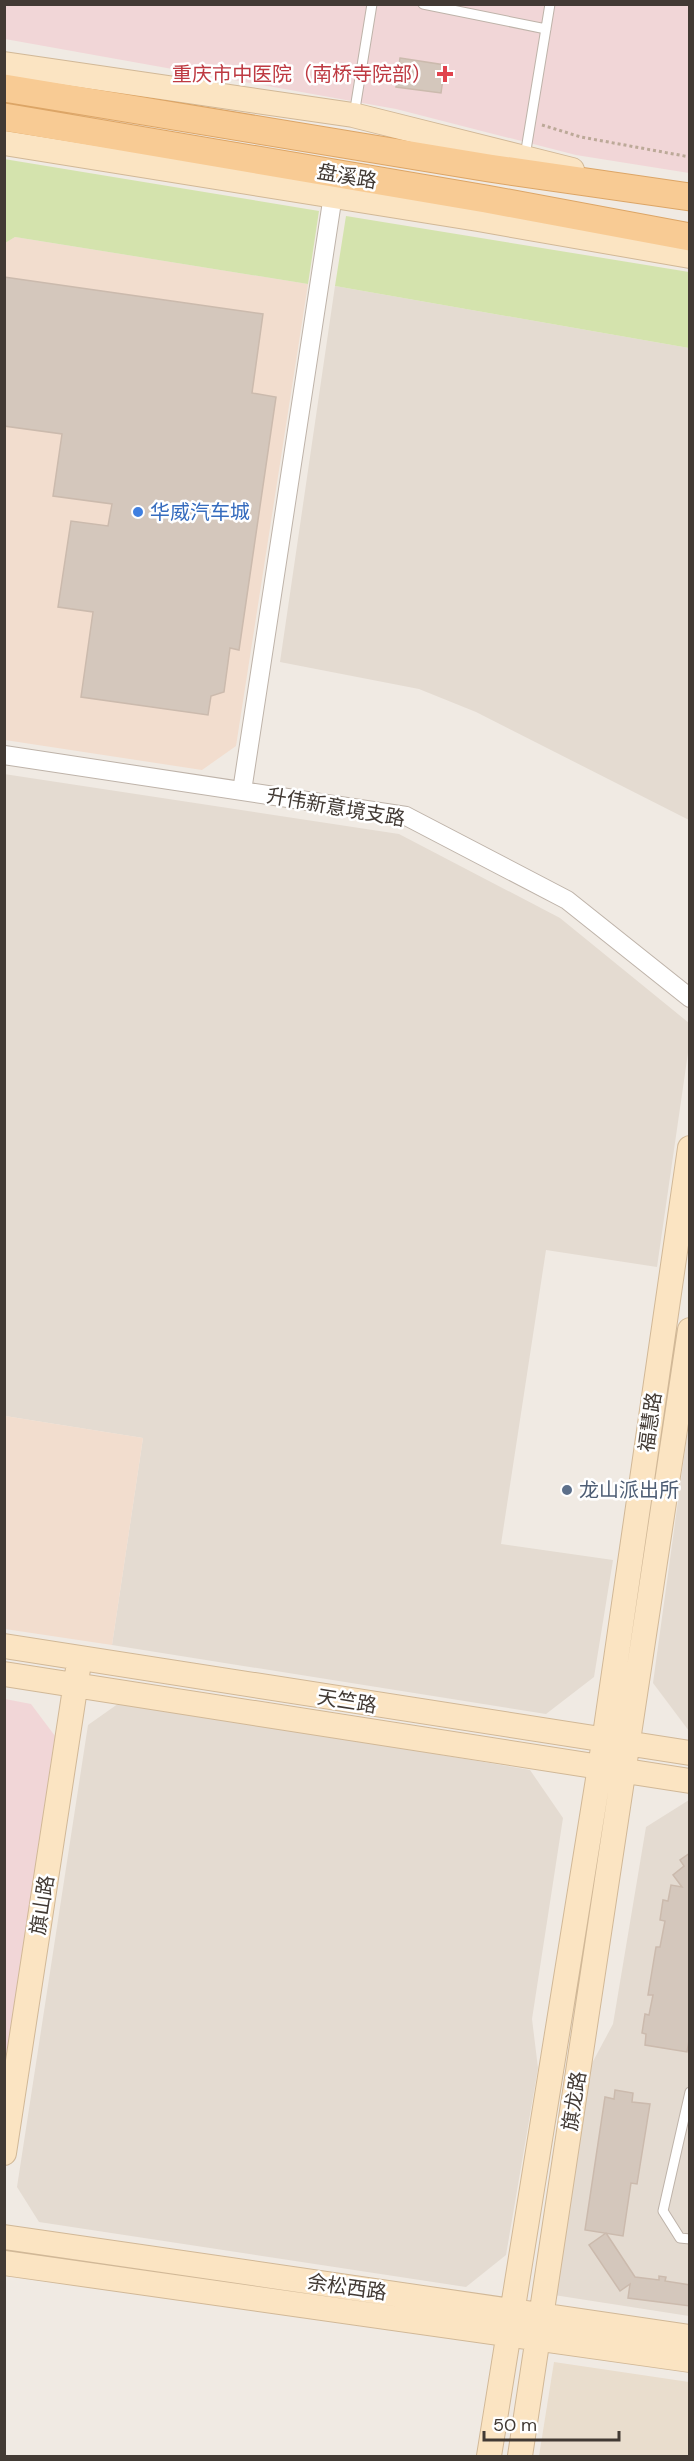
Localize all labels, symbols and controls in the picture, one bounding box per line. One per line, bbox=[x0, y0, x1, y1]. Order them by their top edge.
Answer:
place label: 重庆市中医院（南桥寺院部） bbox=[172, 61, 432, 87]
marker: 重庆市中医院（南桥寺院部） bbox=[436, 65, 454, 83]
street label: 盘溪路 bbox=[315, 158, 379, 194]
place label: 华威汽车城 bbox=[150, 499, 250, 525]
marker: 华威汽车城 bbox=[131, 505, 145, 519]
street label: 升伟新意境支路 bbox=[265, 782, 407, 832]
street label: 福慧路 bbox=[633, 1390, 667, 1454]
place label: 龙山派出所 bbox=[579, 1477, 679, 1503]
marker: 龙山派出所 bbox=[560, 1483, 574, 1497]
street label: 天竺路 bbox=[315, 1683, 379, 1719]
street label: 旗山路 bbox=[24, 1873, 60, 1937]
street label: 旗龙路 bbox=[556, 2069, 592, 2133]
street label: 余松西路 bbox=[306, 2269, 388, 2305]
scale bar bbox=[484, 2404, 619, 2442]
text: 50 m bbox=[493, 2413, 537, 2437]

